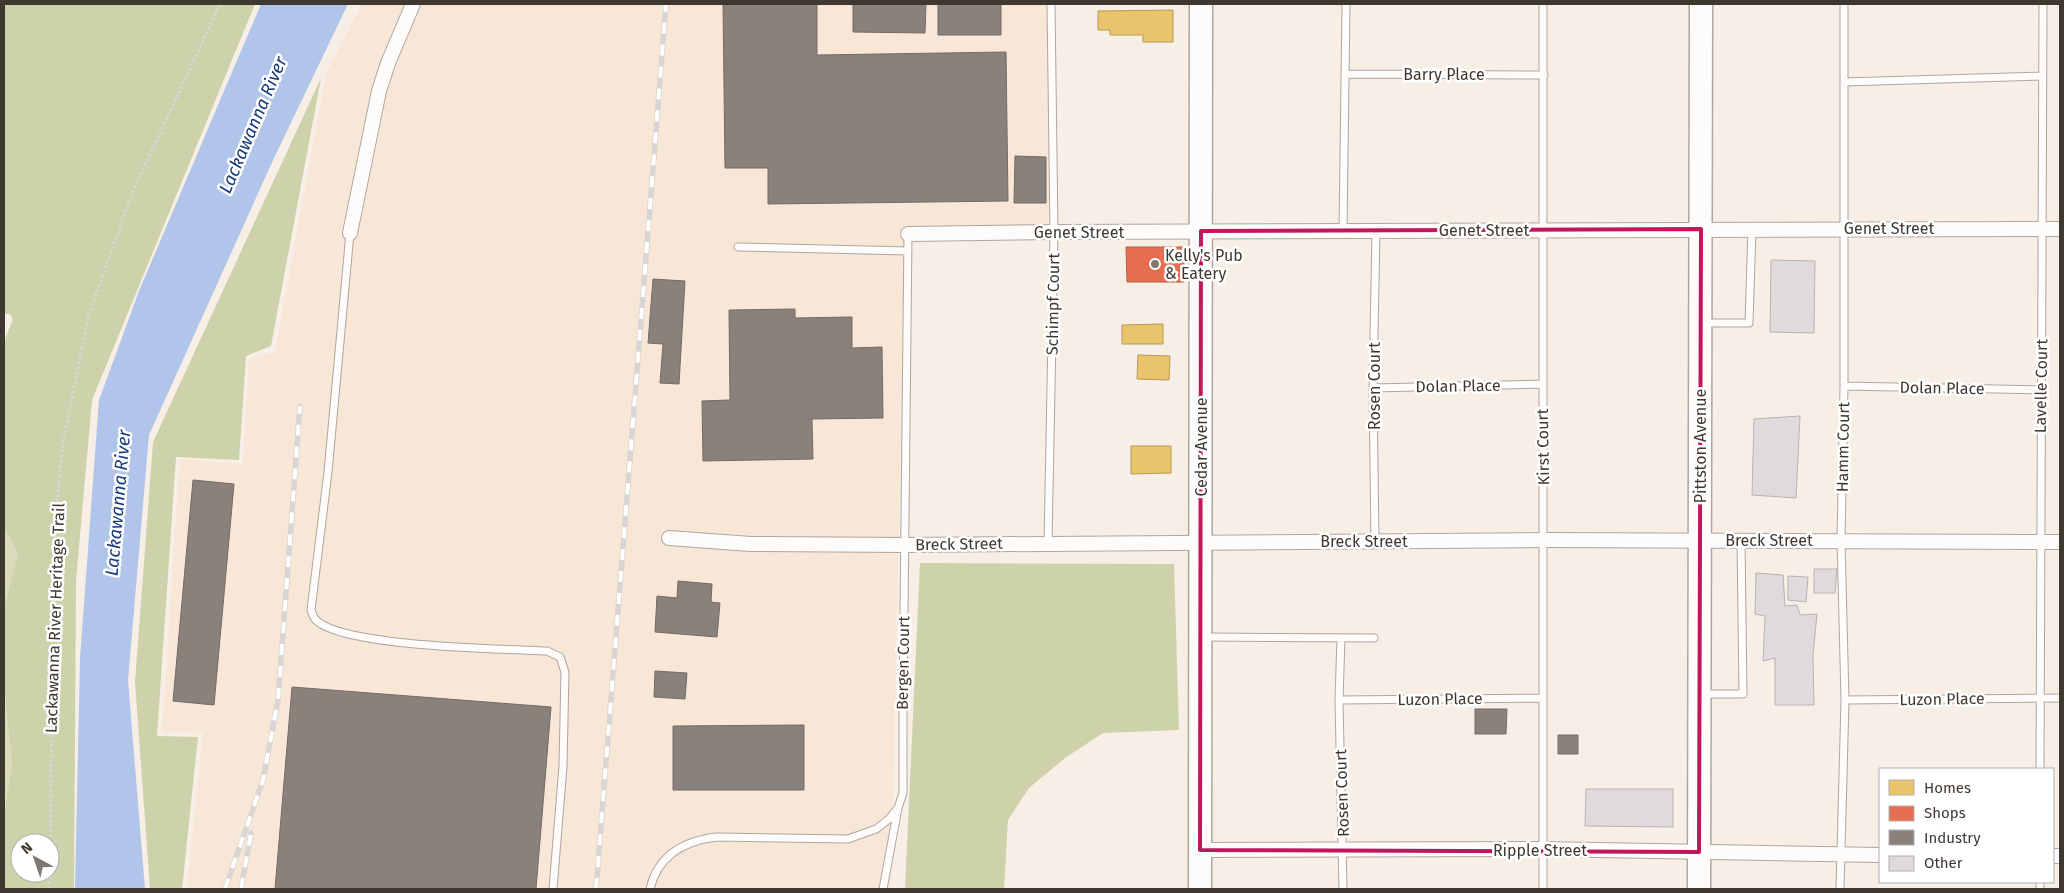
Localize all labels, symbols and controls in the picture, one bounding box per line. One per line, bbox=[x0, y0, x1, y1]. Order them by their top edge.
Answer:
water label: Lackawanna River bbox=[214, 52, 292, 197]
street label: Barry Place bbox=[1403, 65, 1485, 84]
street label: Genet Street bbox=[1844, 219, 1934, 238]
street label: Genet Street bbox=[1439, 221, 1529, 240]
street label: Genet Street bbox=[1034, 223, 1124, 242]
place label: Kelly's Pub & Eatery bbox=[1165, 246, 1243, 283]
street label: Schimpf Court bbox=[1043, 252, 1063, 355]
marker: Kelly's Pub & Eatery bbox=[1149, 258, 1161, 270]
street label: Lavelle Court bbox=[2031, 338, 2051, 433]
street label: Rosen Court bbox=[1365, 342, 1384, 430]
street label: Dolan Place bbox=[1415, 376, 1501, 396]
street label: Dolan Place bbox=[1899, 378, 1985, 398]
street label: Pittston Avenue bbox=[1691, 389, 1710, 503]
street label: Cedar Avenue bbox=[1192, 397, 1211, 497]
street label: Hamm Court bbox=[1833, 401, 1853, 492]
street label: Kirst Court bbox=[1533, 408, 1553, 485]
water label: Lackawanna River bbox=[101, 428, 135, 577]
street label: Lackawanna River Heritage Trail bbox=[41, 502, 69, 733]
street label: Breck Street bbox=[1725, 531, 1813, 550]
street label: Breck Street bbox=[1320, 532, 1408, 551]
street label: Breck Street bbox=[915, 534, 1003, 554]
street label: Bergen Court bbox=[893, 616, 913, 710]
street label: Luzon Place bbox=[1397, 689, 1483, 709]
street label: Luzon Place bbox=[1899, 689, 1985, 709]
street label: Rosen Court bbox=[1331, 749, 1353, 837]
legend bbox=[1879, 768, 2054, 883]
text: Homes bbox=[1924, 779, 1971, 797]
text: Shops bbox=[1924, 804, 1966, 822]
text: Industry bbox=[1924, 829, 1981, 847]
north arrow bbox=[10, 833, 60, 883]
text: N bbox=[18, 839, 36, 858]
street label: Ripple Street bbox=[1493, 841, 1587, 860]
text: Other bbox=[1924, 854, 1963, 872]

